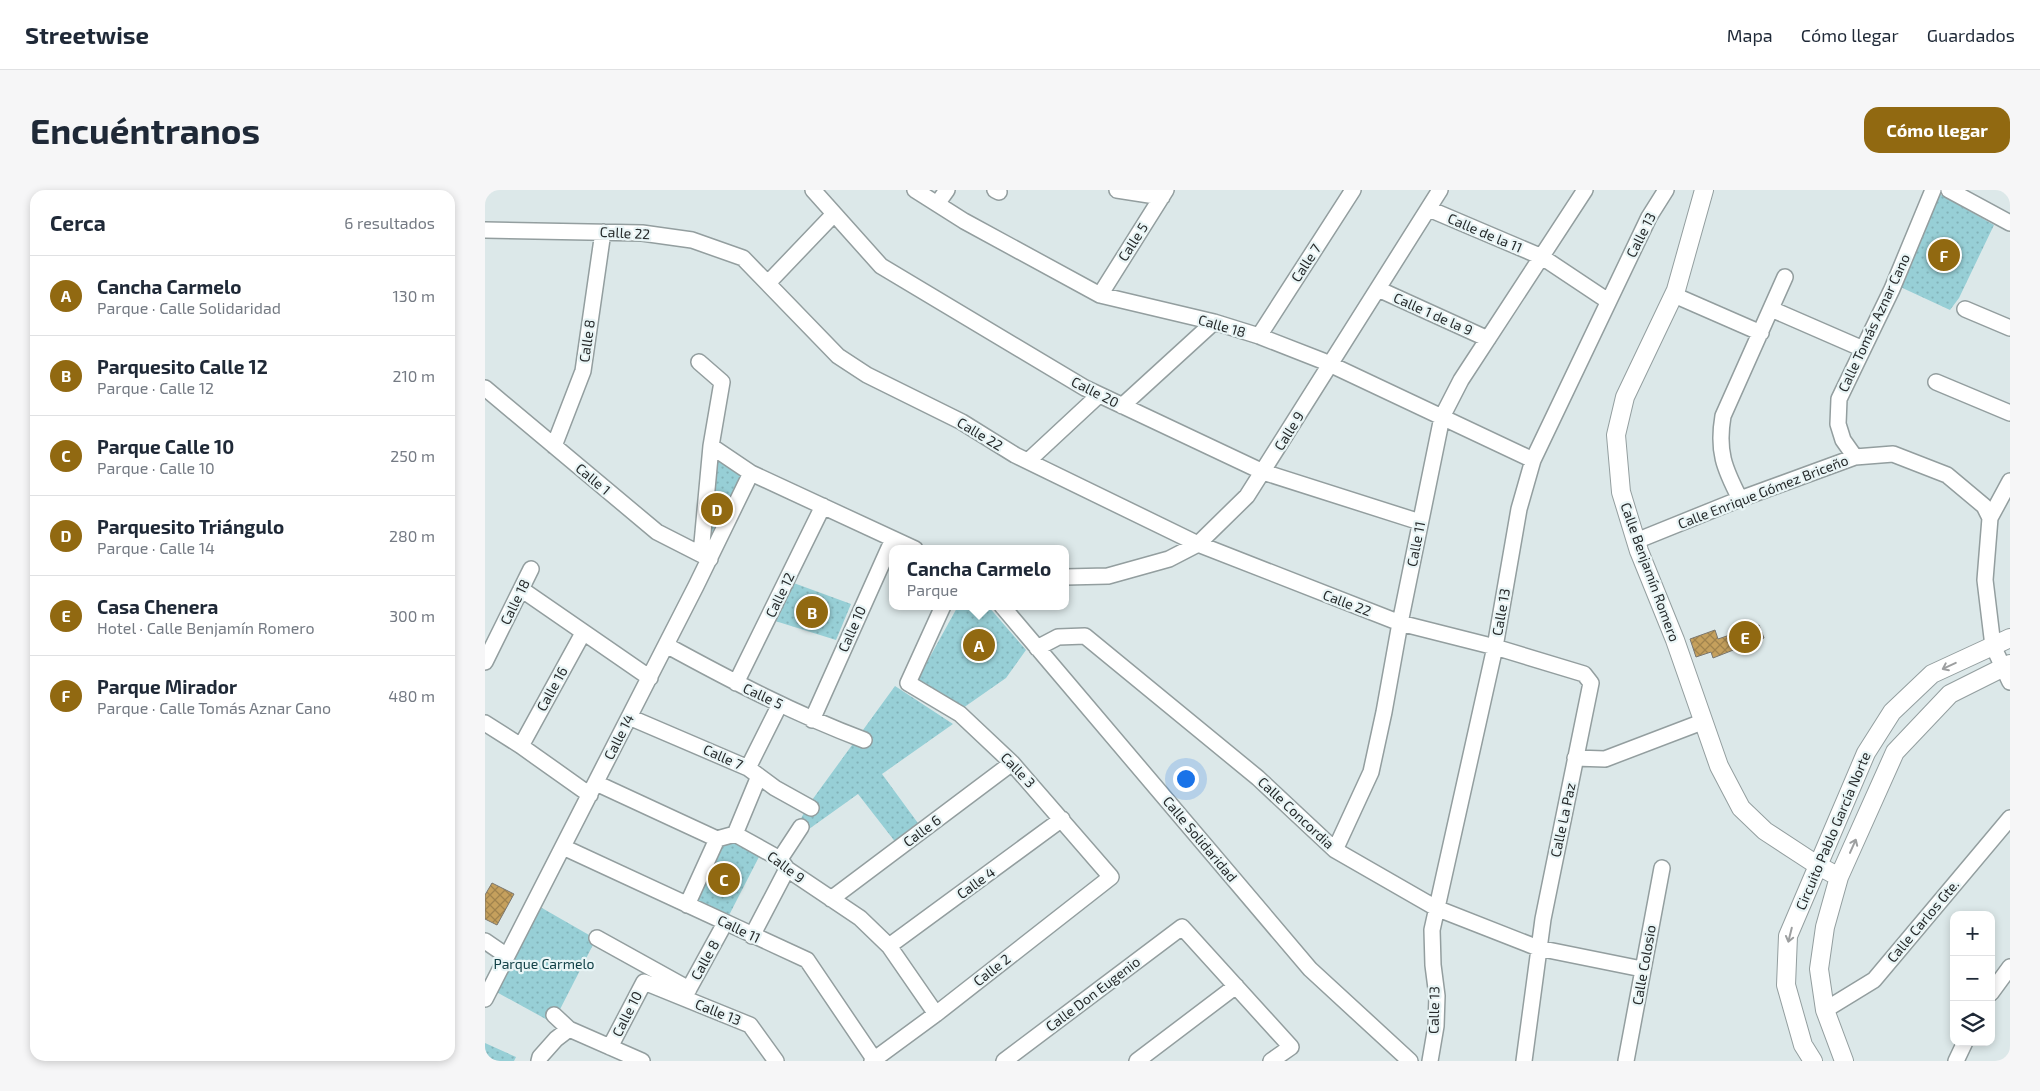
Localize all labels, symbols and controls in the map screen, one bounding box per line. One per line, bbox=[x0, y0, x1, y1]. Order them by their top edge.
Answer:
text: Streetwise bbox=[25, 20, 149, 49]
text: Mapa bbox=[1727, 24, 1773, 46]
text: Cómo llegar bbox=[1801, 24, 1899, 46]
text: Guardados bbox=[1927, 24, 2015, 46]
button: Cómo llegar bbox=[1864, 107, 2010, 153]
text: Encuéntranos bbox=[30, 109, 260, 151]
street label: Calle de la 11 bbox=[1445, 209, 1525, 256]
text: Cerca bbox=[50, 210, 106, 235]
street label: Calle 13 bbox=[1622, 210, 1659, 260]
text: 6 resultados bbox=[344, 213, 435, 232]
street label: Calle 5 bbox=[1114, 219, 1151, 264]
street label: Calle 22 bbox=[599, 223, 651, 242]
pin: F bbox=[1928, 236, 1960, 274]
street label: Calle 7 bbox=[1287, 241, 1324, 285]
street label: Calle Tomás Aznar Cano bbox=[1834, 251, 1913, 395]
text: Cancha Carmelo bbox=[97, 275, 241, 298]
text: A bbox=[61, 286, 71, 305]
text: 130 m bbox=[393, 286, 435, 305]
street label: Calle 1 de la 9 bbox=[1391, 289, 1475, 339]
text: Parque · Calle Solidaridad bbox=[97, 298, 281, 317]
street label: Calle 18 bbox=[1196, 311, 1248, 340]
street label: Calle 8 bbox=[575, 318, 598, 363]
text: Parquesito Calle 12 bbox=[97, 355, 268, 378]
text: B bbox=[61, 366, 71, 385]
text: 210 m bbox=[392, 366, 435, 385]
street label: Calle 20 bbox=[1069, 372, 1122, 411]
text: Parque · Calle 12 bbox=[97, 378, 214, 397]
street label: Calle 9 bbox=[1270, 408, 1307, 453]
street label: Calle 22 bbox=[954, 413, 1006, 454]
text: Parque Calle 10 bbox=[97, 435, 234, 458]
text: C bbox=[61, 446, 71, 465]
text: 250 m bbox=[390, 446, 435, 465]
street label: Calle Enrique Gómez Briceño bbox=[1675, 451, 1850, 532]
text: Parque · Calle 10 bbox=[97, 458, 215, 477]
street label: Calle 1 bbox=[572, 459, 614, 498]
pin: D bbox=[701, 490, 733, 528]
street label: Calle Benjamín Romero bbox=[1617, 500, 1684, 644]
text: Parquesito Triángulo bbox=[97, 515, 284, 538]
street label: Calle 11 bbox=[1403, 520, 1428, 568]
text: D bbox=[61, 526, 71, 545]
text: 280 m bbox=[389, 526, 435, 545]
text: Parque · Calle 14 bbox=[97, 538, 215, 557]
popup bbox=[889, 545, 1069, 610]
text: Cancha Carmelo bbox=[907, 557, 1051, 580]
street label: Calle 12 bbox=[761, 569, 798, 620]
street label: Calle 18 bbox=[496, 576, 533, 627]
text: Parque bbox=[907, 580, 958, 599]
street label: Calle 22 bbox=[1321, 586, 1374, 620]
street label: Calle 13 bbox=[1488, 587, 1513, 637]
pin: B bbox=[796, 593, 828, 631]
text: Casa Chenera bbox=[97, 595, 218, 618]
street label: Calle 10 bbox=[834, 603, 869, 654]
text: E bbox=[61, 606, 71, 625]
text: 300 m bbox=[389, 606, 435, 625]
text: Hotel · Calle Benjamín Romero bbox=[97, 618, 315, 637]
pin: E bbox=[1729, 618, 1761, 656]
pin: A bbox=[963, 626, 995, 664]
one-way arrow bbox=[1942, 662, 1957, 672]
street label: Calle 16 bbox=[532, 664, 571, 714]
text: Parque Mirador bbox=[97, 675, 237, 698]
street label: Calle 5 bbox=[741, 679, 786, 712]
text: F bbox=[62, 686, 70, 705]
text: 480 m bbox=[388, 686, 435, 705]
text: Parque · Calle Tomás Aznar Cano bbox=[97, 698, 331, 717]
street label: Calle 14 bbox=[600, 711, 637, 762]
street label: Calle 7 bbox=[701, 740, 746, 773]
street label: Calle 3 bbox=[998, 748, 1039, 791]
street label: Circuito Pablo García Norte bbox=[1791, 749, 1874, 912]
your location bbox=[1173, 766, 1199, 792]
street label: Calle Concordia bbox=[1255, 773, 1338, 852]
street label: Calle La Paz bbox=[1546, 781, 1579, 859]
street label: Calle Solidaridad bbox=[1160, 792, 1241, 885]
street label: Calle 6 bbox=[900, 811, 944, 850]
one-way arrow bbox=[1848, 839, 1858, 854]
street label: Calle 9 bbox=[764, 847, 808, 886]
pin: C bbox=[708, 860, 740, 898]
street label: Calle 4 bbox=[953, 863, 998, 902]
street label: Calle Carlos Gte. bbox=[1883, 876, 1962, 966]
street label: Calle 11 bbox=[715, 911, 764, 946]
map controls bbox=[1950, 911, 1995, 1046]
button: + bbox=[1950, 911, 1995, 956]
street label: Calle Colosio bbox=[1628, 923, 1659, 1006]
one-way arrow bbox=[1785, 927, 1794, 943]
street label: Calle 8 bbox=[687, 937, 722, 983]
street label: Calle 2 bbox=[970, 950, 1014, 989]
street label: Calle Don Eugenio bbox=[1042, 953, 1143, 1035]
park label: Parque Carmelo bbox=[493, 955, 595, 972]
button: − bbox=[1950, 956, 1995, 1001]
street label: Calle 13 bbox=[1425, 986, 1442, 1034]
street label: Calle 10 bbox=[608, 988, 645, 1039]
street label: Calle 13 bbox=[693, 995, 744, 1028]
button: layers bbox=[1950, 1001, 1995, 1046]

